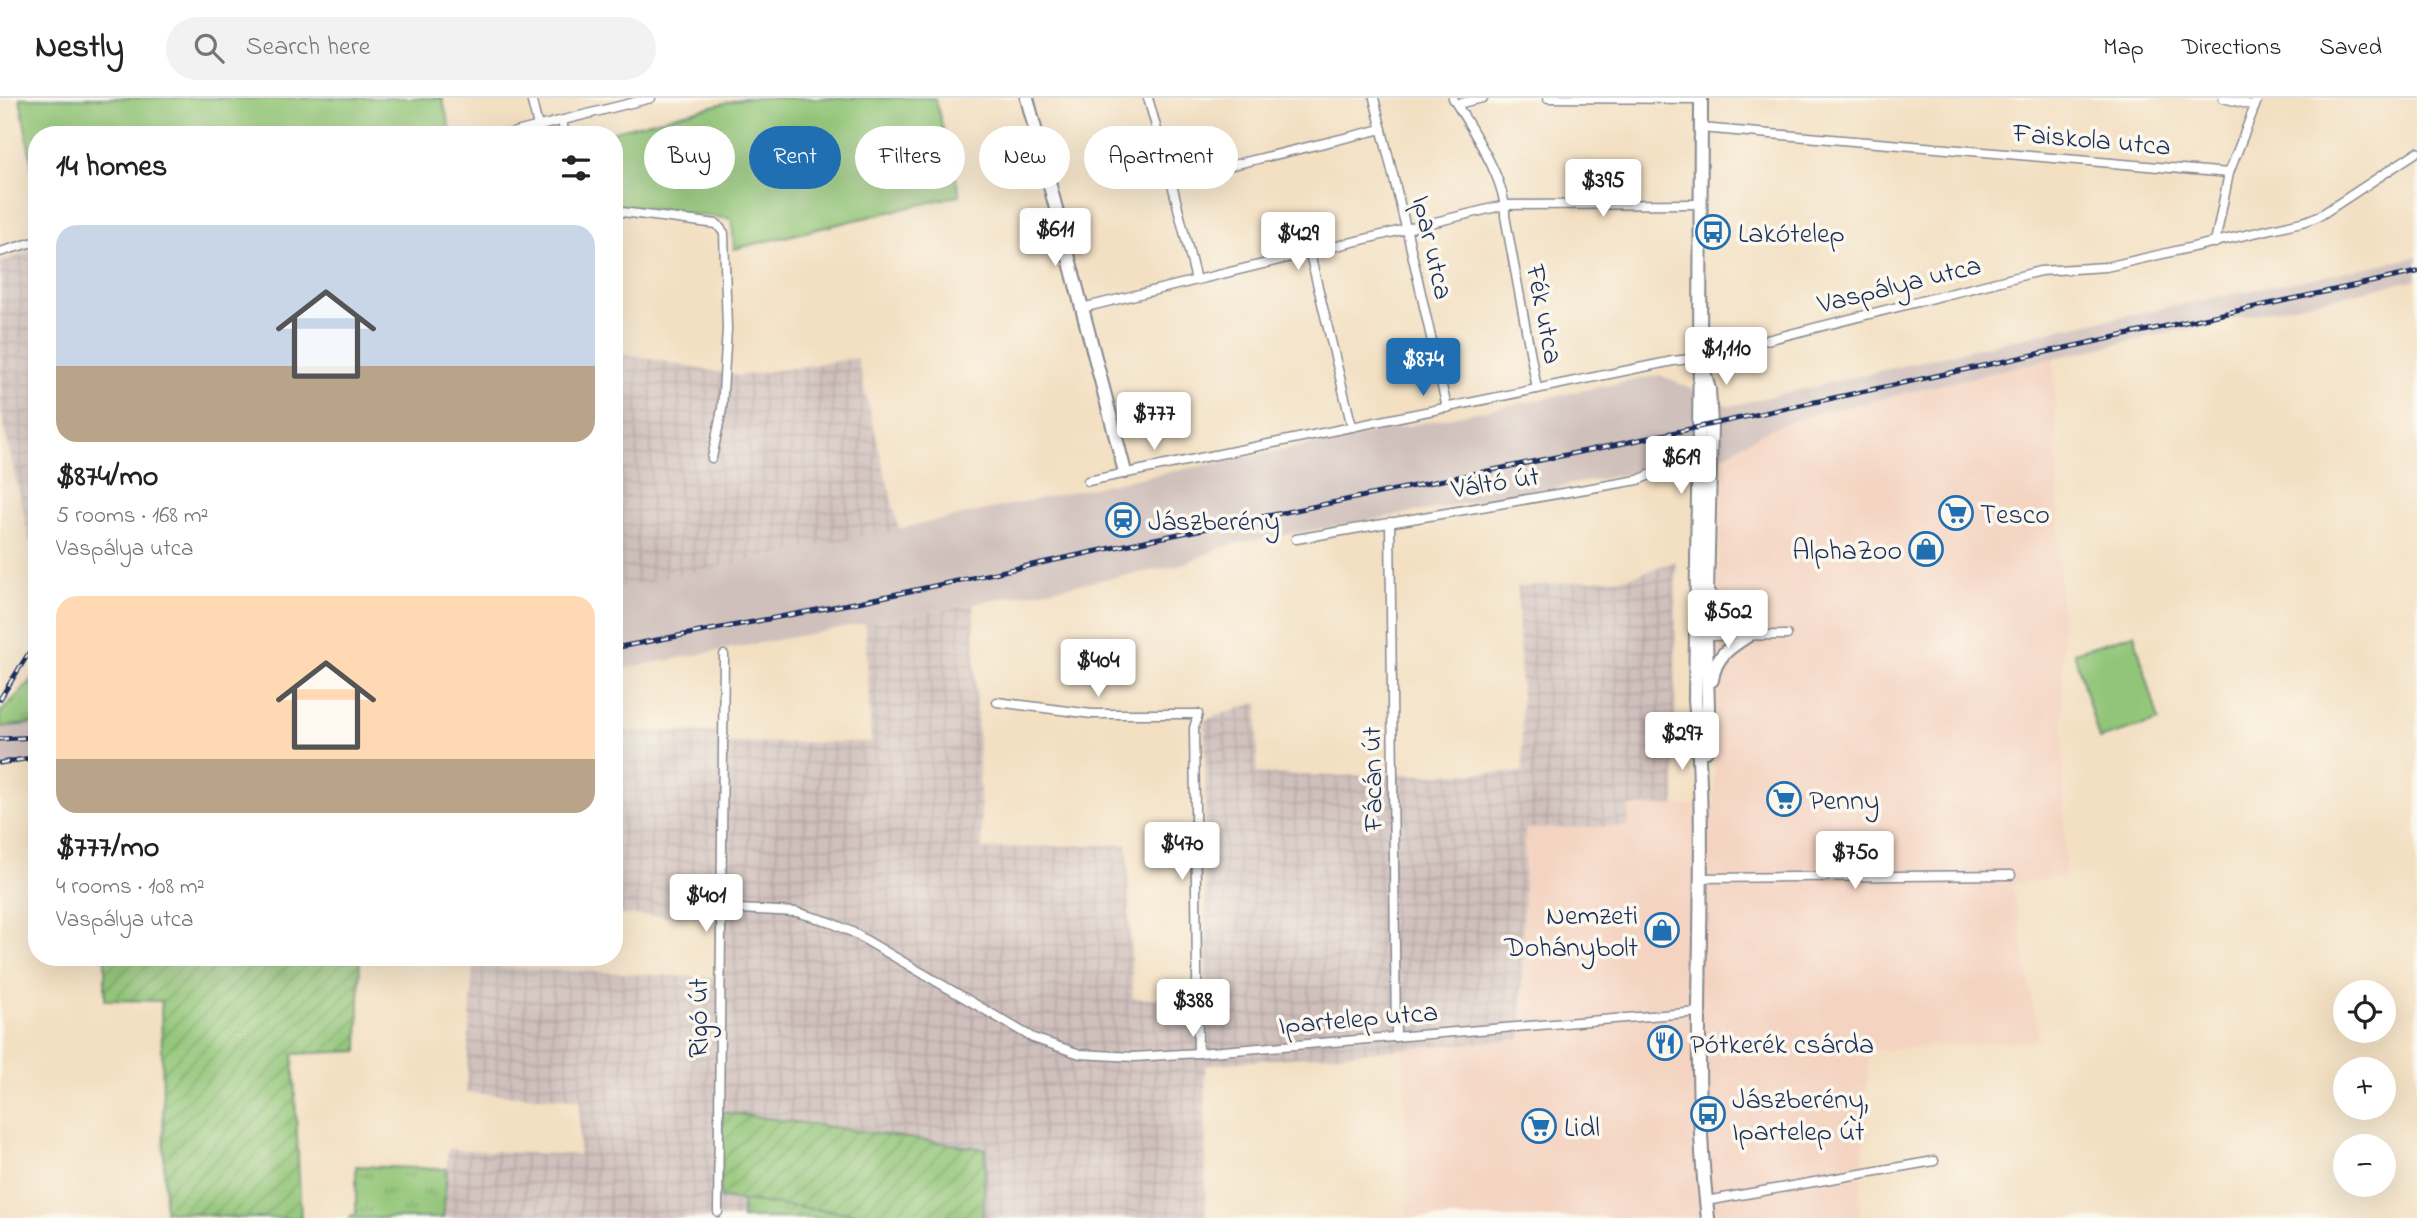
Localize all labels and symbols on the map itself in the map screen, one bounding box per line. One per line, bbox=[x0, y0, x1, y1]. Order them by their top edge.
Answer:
street label: Faiskola utca bbox=[2010, 114, 2172, 169]
pin: $395 bbox=[1562, 159, 1644, 219]
street label: Ipar utca bbox=[1399, 192, 1462, 304]
pin: $611 bbox=[1014, 208, 1096, 268]
pin: $429 bbox=[1257, 212, 1339, 272]
bus stop icon: Lakótelep bbox=[1694, 213, 1732, 251]
place label: Lakótelep bbox=[1738, 215, 1845, 256]
street label: Vaspálya utca bbox=[1813, 246, 1986, 327]
street label: Fék utca bbox=[1513, 261, 1572, 368]
pin: $1,110 bbox=[1669, 328, 1783, 387]
pin: $874 bbox=[1382, 338, 1464, 398]
pin: $777 bbox=[1113, 392, 1195, 452]
pin: $619 bbox=[1640, 436, 1722, 496]
street label: Váltó út bbox=[1448, 457, 1542, 512]
supermarket icon: Tesco bbox=[1937, 494, 1975, 532]
place label: Tesco bbox=[1980, 496, 2050, 537]
station icon: Jászberény bbox=[1104, 501, 1142, 539]
place label: Jászberény bbox=[1148, 503, 1280, 544]
shop icon: AlphaZoo bbox=[1907, 530, 1945, 568]
place label: AlphaZoo bbox=[1792, 532, 1902, 573]
pin: $502 bbox=[1687, 590, 1769, 650]
pin: $404 bbox=[1057, 640, 1139, 699]
pin: $297 bbox=[1641, 712, 1723, 772]
street label: Fácán út bbox=[1353, 726, 1396, 833]
supermarket icon: Penny bbox=[1765, 780, 1803, 818]
place label: Penny bbox=[1809, 782, 1879, 823]
pin: $470 bbox=[1141, 822, 1223, 882]
pin: $750 bbox=[1814, 832, 1896, 891]
pin: $401 bbox=[665, 874, 747, 934]
place label: Nemzeti Dohánybolt bbox=[1503, 897, 1638, 970]
shop icon: Nemzeti Dohánybolt bbox=[1643, 911, 1681, 949]
street label: Rigó út bbox=[680, 978, 721, 1058]
pin: $388 bbox=[1152, 979, 1234, 1039]
street label: Ipartelep utca bbox=[1277, 993, 1440, 1048]
restaurant icon: Pótkerék csárda bbox=[1646, 1024, 1684, 1062]
place label: Pótkerék csárda bbox=[1690, 1026, 1874, 1067]
place label: Jászberény, Ipartelep út bbox=[1732, 1081, 1869, 1154]
bus stop icon: Jászberény, Ipartelep út bbox=[1689, 1095, 1727, 1133]
supermarket icon: Lidl bbox=[1520, 1107, 1558, 1145]
place label: Lidl bbox=[1564, 1109, 1600, 1150]

